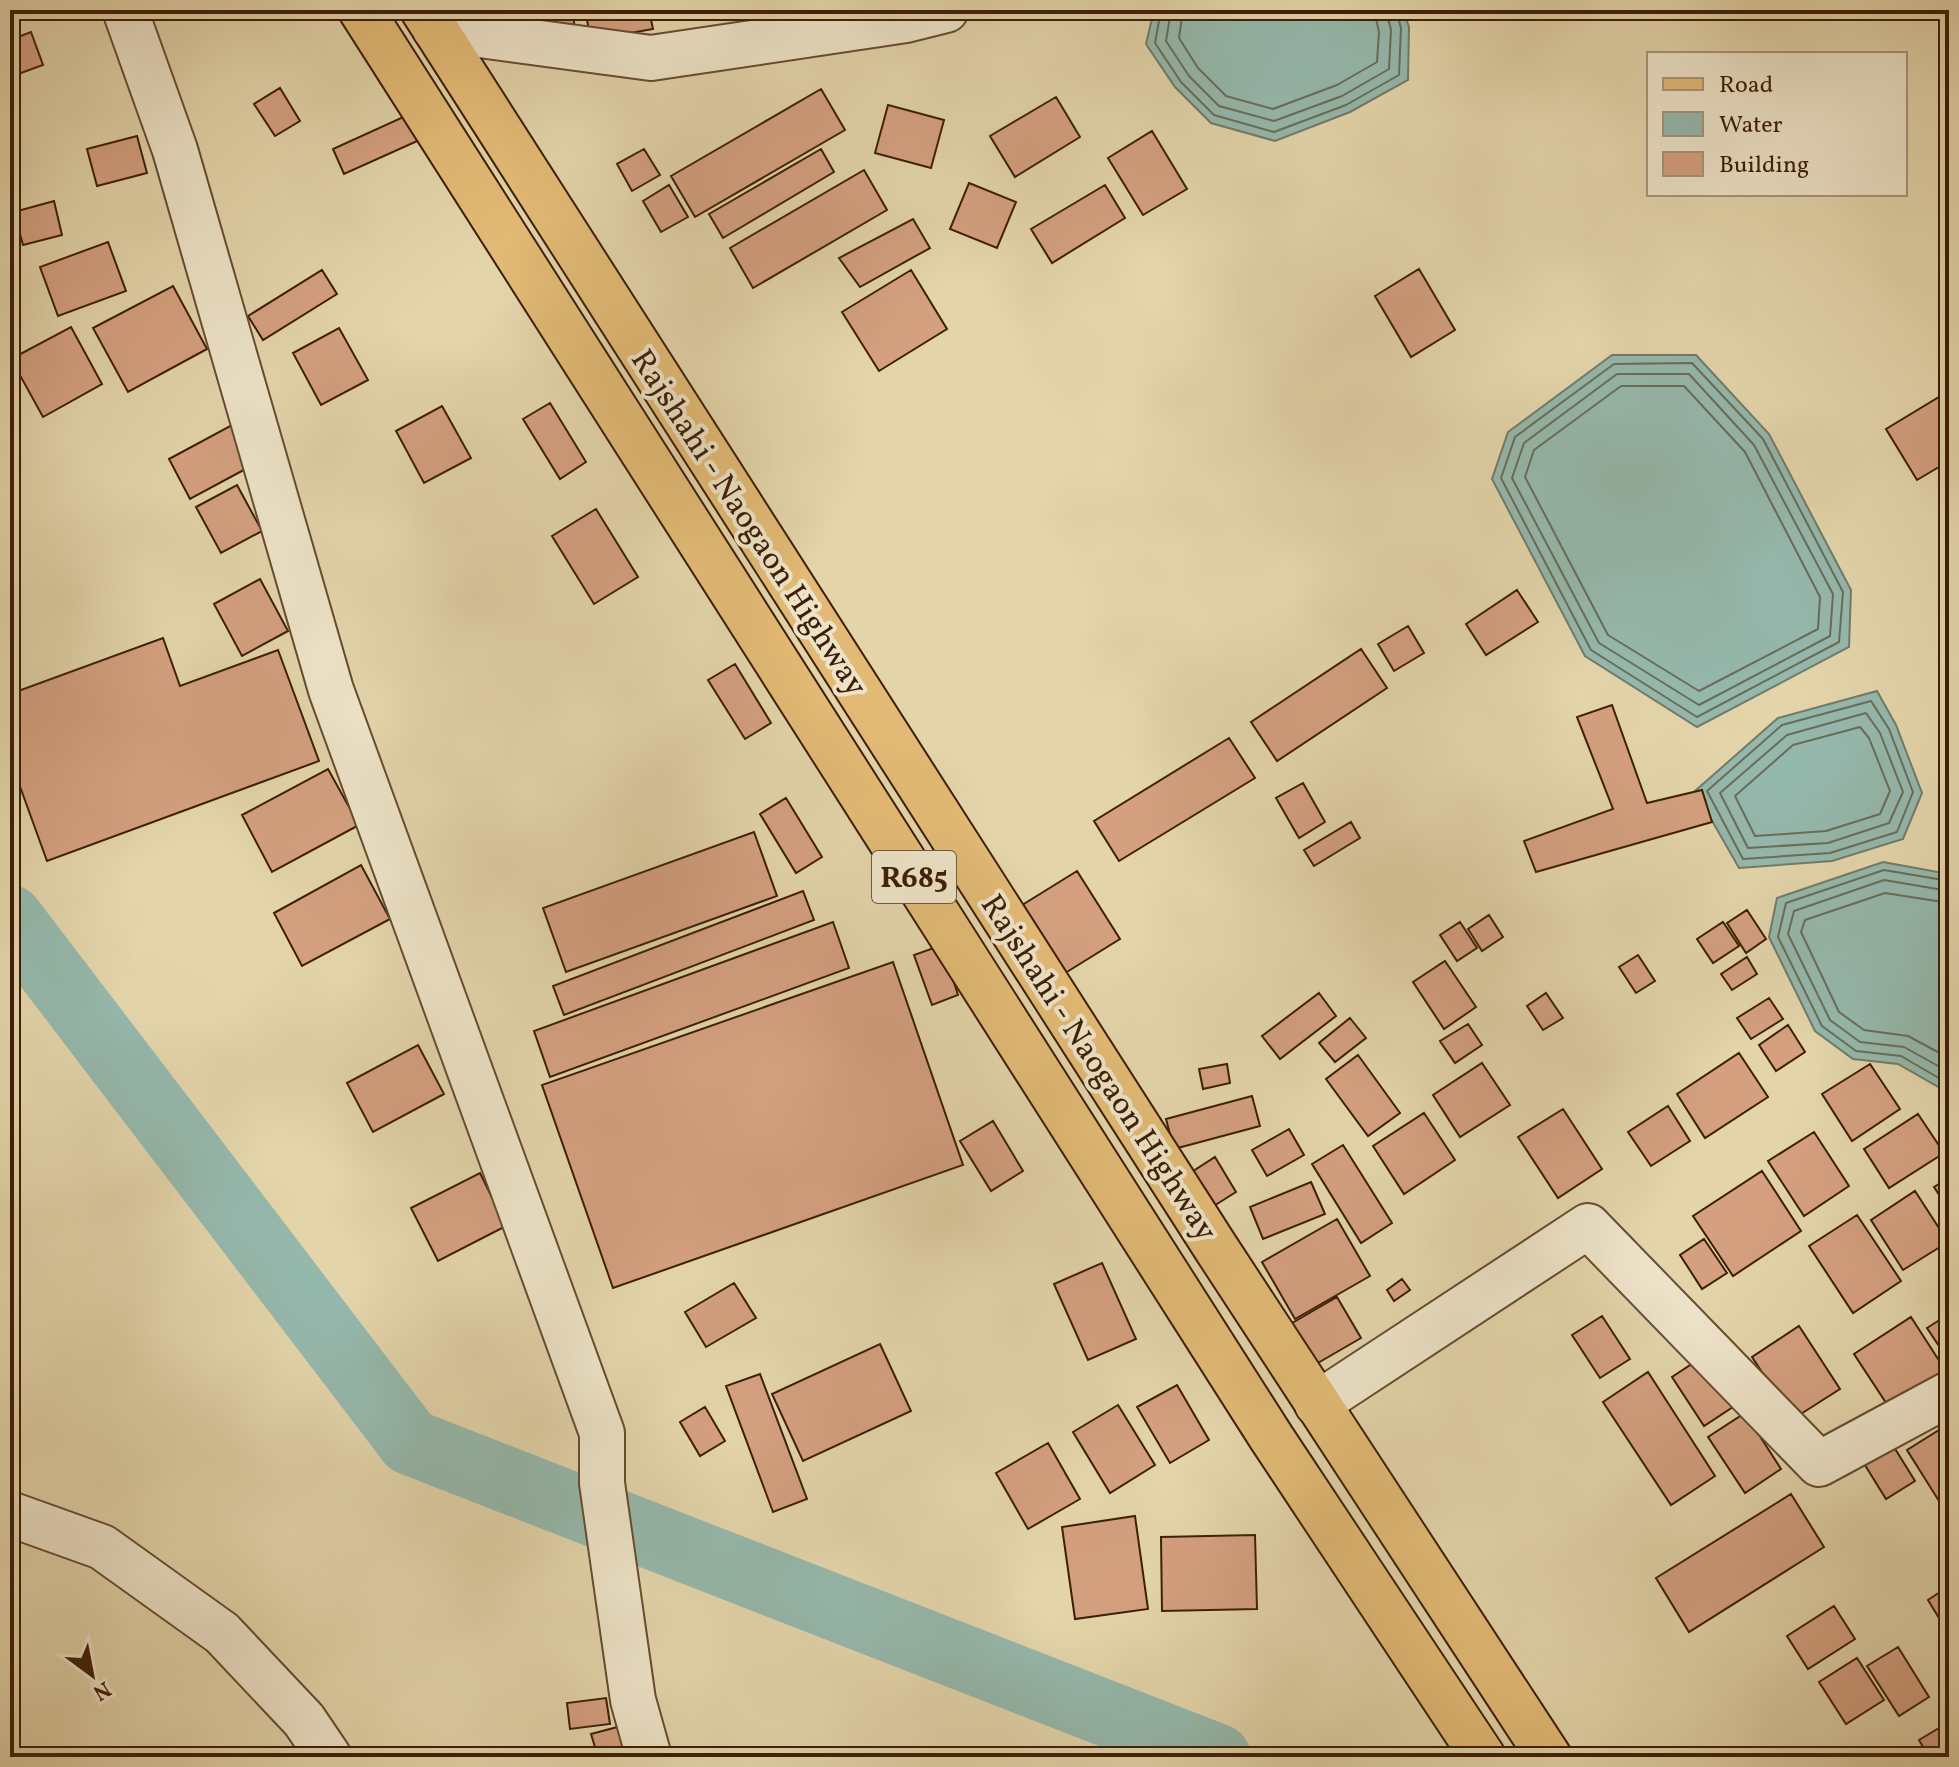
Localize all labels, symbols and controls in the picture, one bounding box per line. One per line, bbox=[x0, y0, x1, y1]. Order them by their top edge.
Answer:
legend bbox=[1647, 52, 1907, 196]
text: Road bbox=[1719, 69, 1773, 103]
text: Water bbox=[1719, 109, 1783, 143]
text: Building bbox=[1719, 149, 1809, 183]
street label: Rajshahi - Naogaon Highway bbox=[619, 342, 876, 706]
road number: R685 bbox=[872, 851, 956, 903]
street label: Rajshahi - Naogaon Highway bbox=[969, 887, 1226, 1251]
north arrow bbox=[52, 1635, 132, 1715]
text: N bbox=[86, 1672, 116, 1707]

